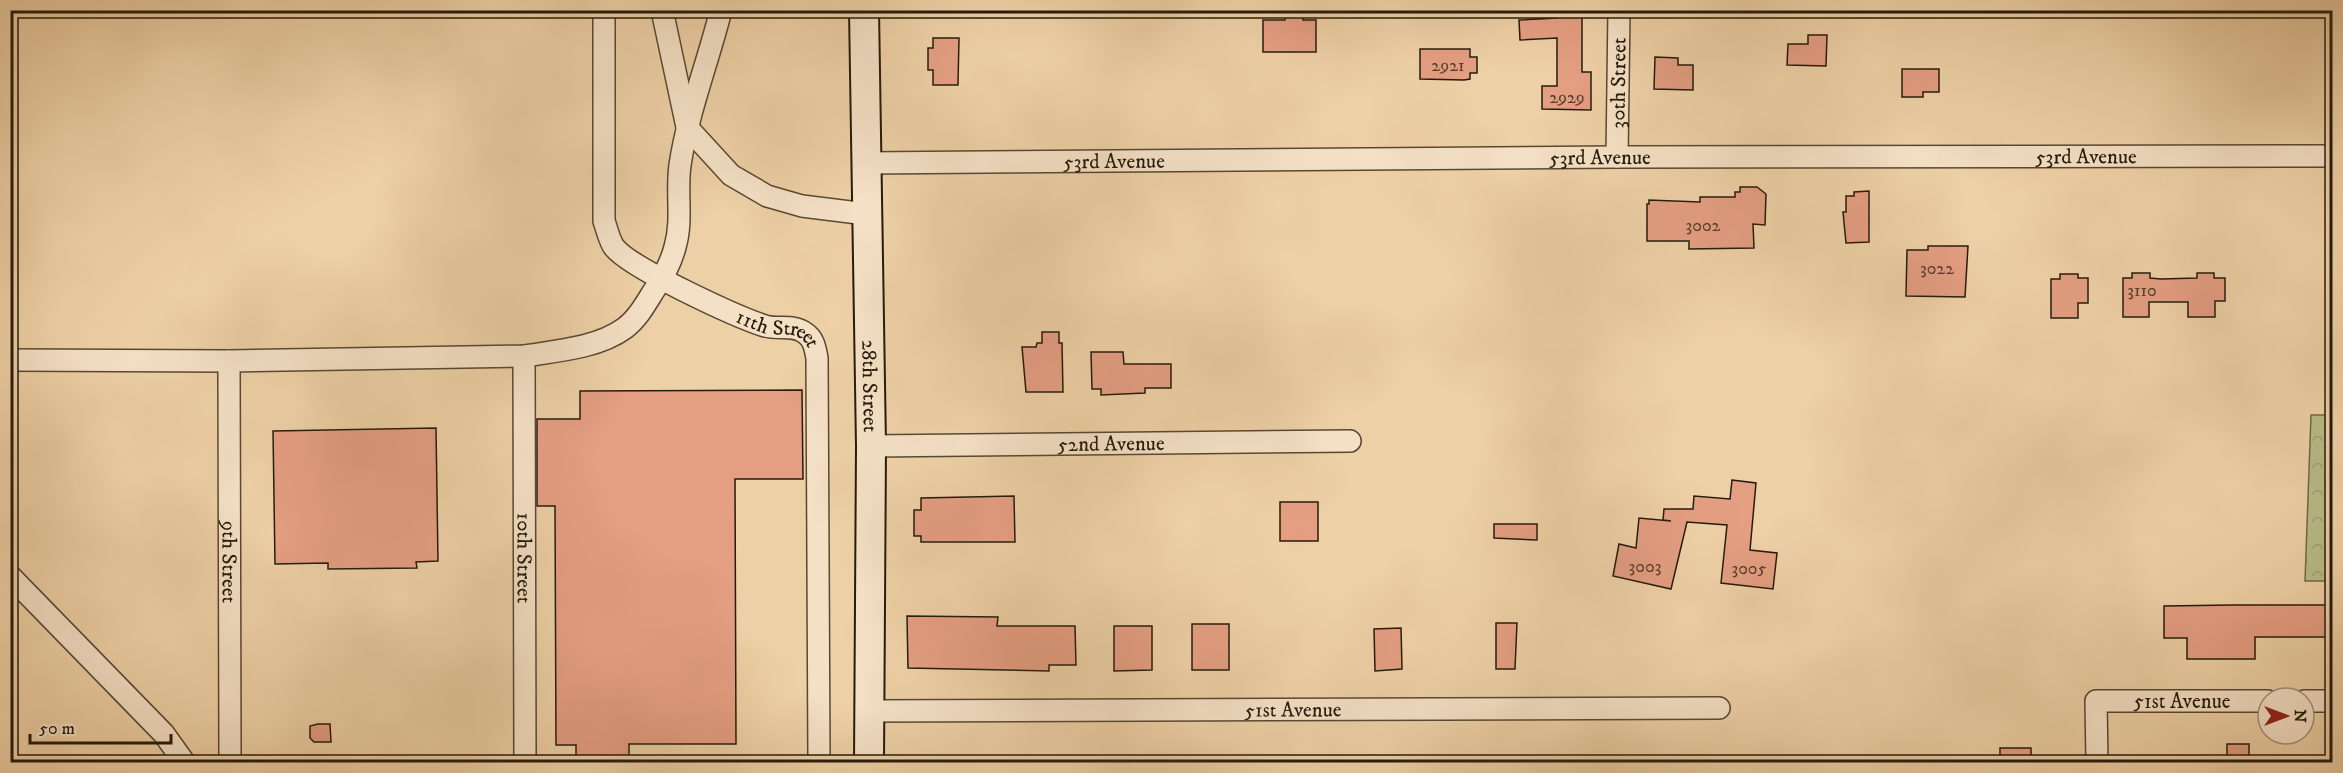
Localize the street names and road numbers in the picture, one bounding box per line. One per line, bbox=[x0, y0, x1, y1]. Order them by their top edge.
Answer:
street label: 30th Street bbox=[1605, 37, 1633, 129]
street label: 53rd Avenue bbox=[2035, 144, 2137, 170]
street label: 53rd Avenue bbox=[1549, 145, 1651, 172]
street label: 53rd Avenue bbox=[1063, 149, 1165, 175]
street label: 11th Street bbox=[732, 304, 826, 352]
street label: 28th Street bbox=[855, 339, 883, 433]
street label: 52nd Avenue bbox=[1057, 431, 1165, 458]
street label: 10th Street bbox=[510, 513, 537, 604]
street label: 9th Street bbox=[215, 520, 242, 604]
street label: 51st Avenue bbox=[2133, 689, 2231, 715]
street label: 51st Avenue bbox=[1244, 697, 1342, 724]

